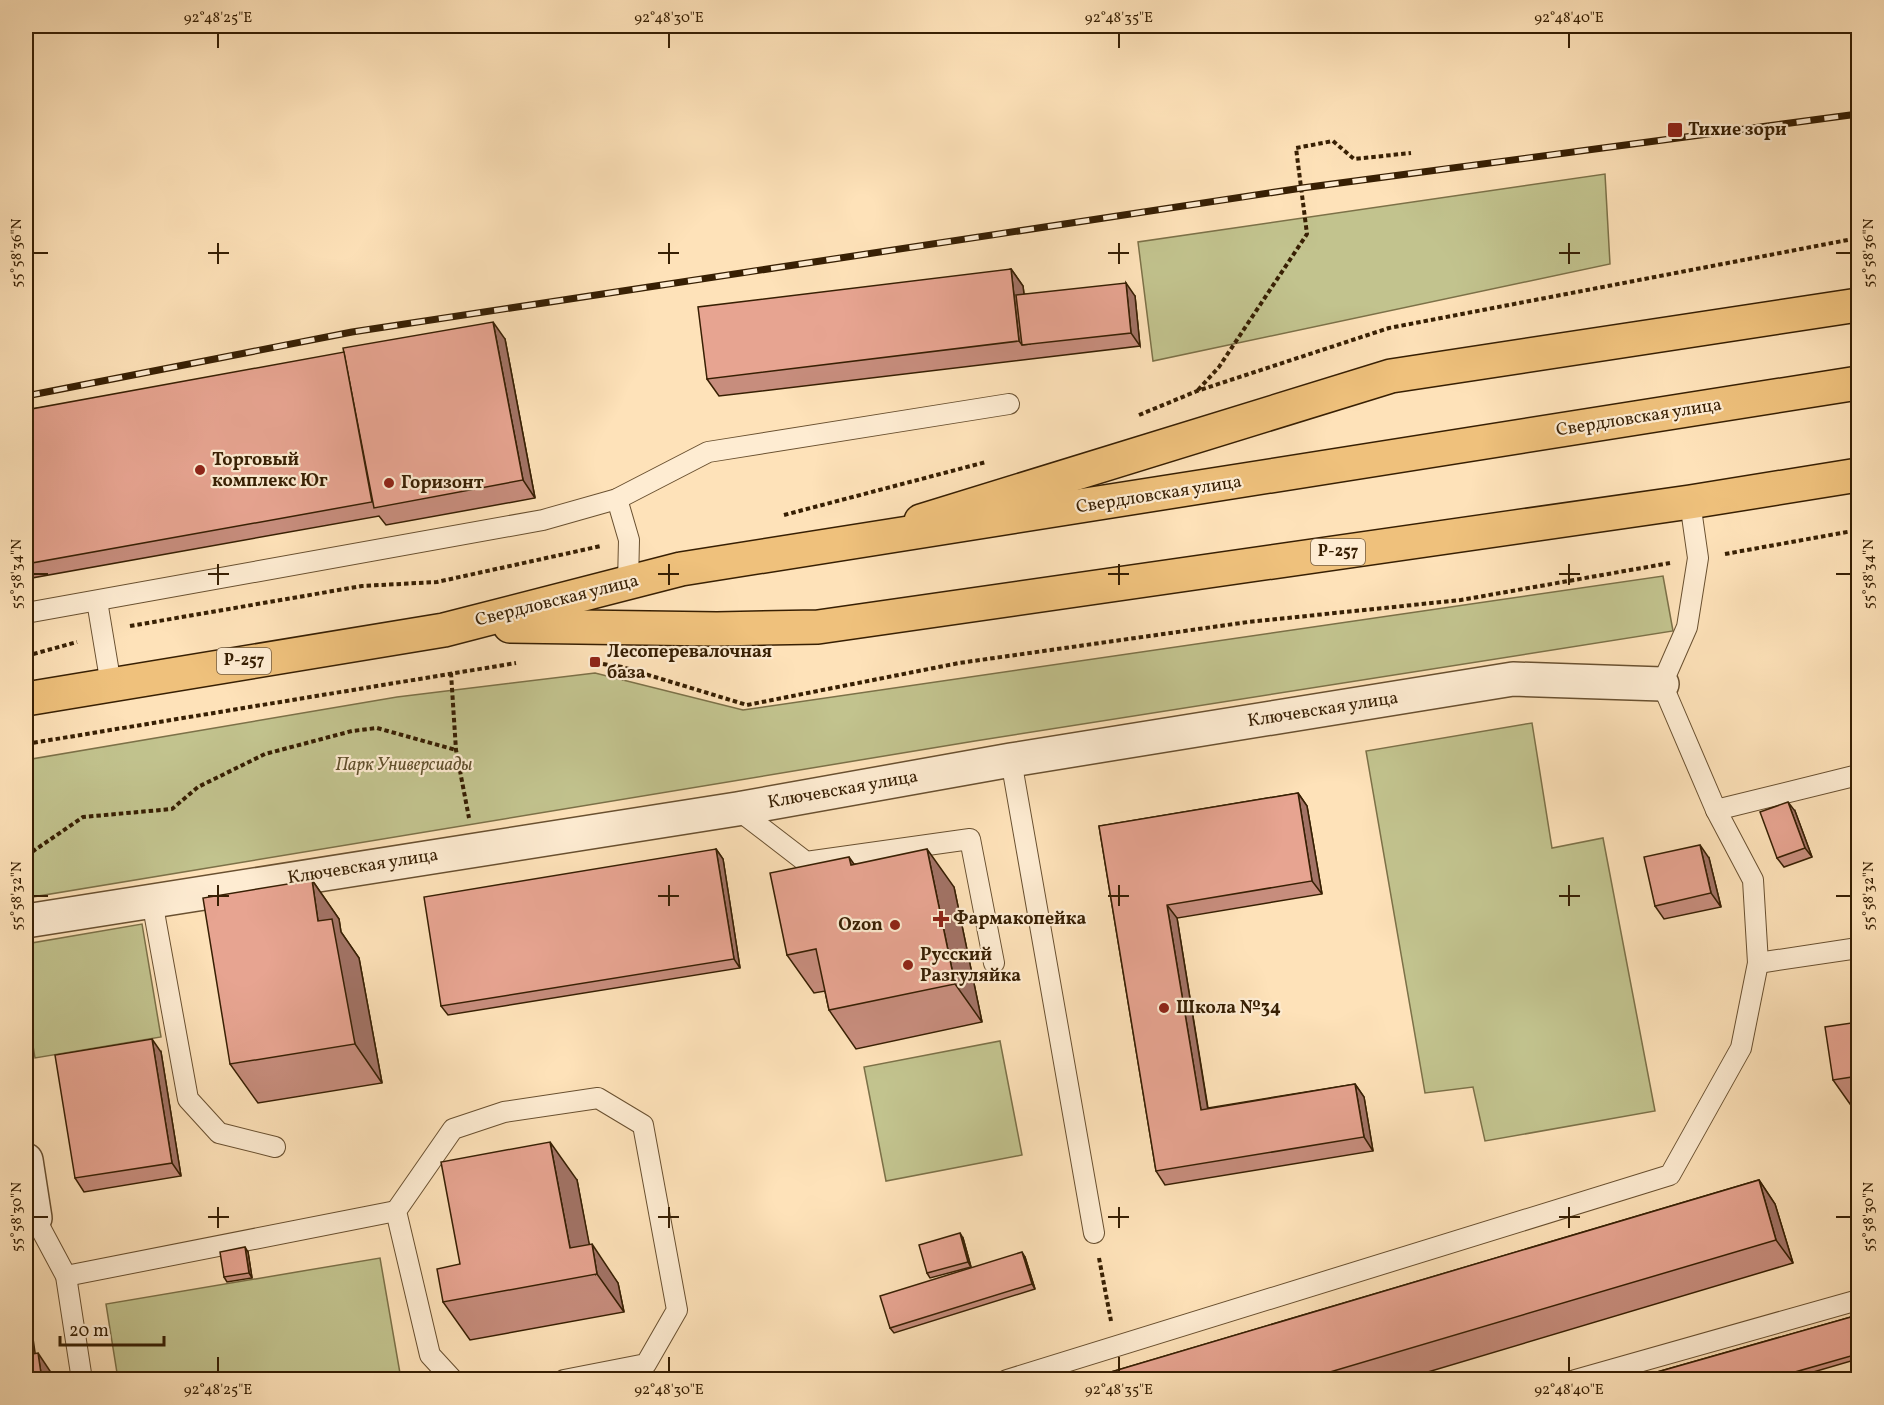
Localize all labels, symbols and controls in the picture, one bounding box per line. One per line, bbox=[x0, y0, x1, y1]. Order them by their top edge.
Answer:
text: 92°48'25"E bbox=[184, 8, 252, 29]
text: 92°48'30"E bbox=[634, 8, 704, 29]
text: 92°48'35"E bbox=[1085, 8, 1153, 29]
text: 92°48'40"E bbox=[1534, 8, 1604, 29]
place label: Тихие зори bbox=[1688, 118, 1787, 143]
marker: Тихие зори bbox=[1666, 121, 1684, 139]
text: 55°58'36"N bbox=[7, 218, 28, 288]
text: 55°58'36"N bbox=[1859, 218, 1880, 288]
street label: Свердловская улица bbox=[1554, 393, 1724, 443]
place label: Торговый комплекс Юг bbox=[212, 448, 328, 494]
marker: Торговый комплекс Юг bbox=[193, 463, 207, 477]
street label: Свердловская улица bbox=[1074, 470, 1244, 520]
place label: Горизонт bbox=[401, 471, 484, 496]
marker: Горизонт bbox=[382, 476, 396, 490]
text: 55°58'34"N bbox=[7, 539, 28, 609]
road number: Р-257 bbox=[1311, 539, 1365, 565]
text: 55°58'34"N bbox=[1859, 539, 1880, 609]
street label: Свердловская улица bbox=[473, 569, 641, 633]
place label: Лесоперевалочная база bbox=[607, 640, 772, 686]
road number: Р-257 bbox=[217, 648, 271, 674]
marker: Лесоперевалочная база bbox=[588, 655, 602, 669]
street label: Ключевская улица bbox=[1246, 686, 1400, 734]
park label: Парк Универсиады bbox=[335, 753, 473, 778]
street label: Ключевская улица bbox=[766, 764, 920, 816]
street label: Ключевская улица bbox=[286, 843, 440, 891]
text: 55°58'32"N bbox=[7, 861, 28, 931]
text: 55°58'32"N bbox=[1859, 861, 1880, 931]
place label: Фармакопейка bbox=[953, 907, 1086, 932]
marker: Фармакопейка bbox=[934, 912, 948, 926]
place label: Ozon bbox=[838, 913, 883, 938]
marker: Ozon bbox=[888, 918, 902, 932]
place label: Русский Разгуляйка bbox=[920, 943, 1021, 989]
marker: Русский Разгуляйка bbox=[901, 958, 915, 972]
place label: Школа №34 bbox=[1176, 996, 1281, 1021]
marker: Школа №34 bbox=[1157, 1001, 1171, 1015]
text: 55°58'30"N bbox=[7, 1182, 28, 1252]
text: 55°58'30"N bbox=[1859, 1182, 1880, 1252]
scale bar bbox=[60, 1309, 164, 1347]
text: 20 m bbox=[69, 1319, 109, 1344]
text: 92°48'25"E bbox=[184, 1380, 252, 1401]
text: 92°48'30"E bbox=[634, 1380, 704, 1401]
text: 92°48'35"E bbox=[1085, 1380, 1153, 1401]
text: 92°48'40"E bbox=[1534, 1380, 1604, 1401]

